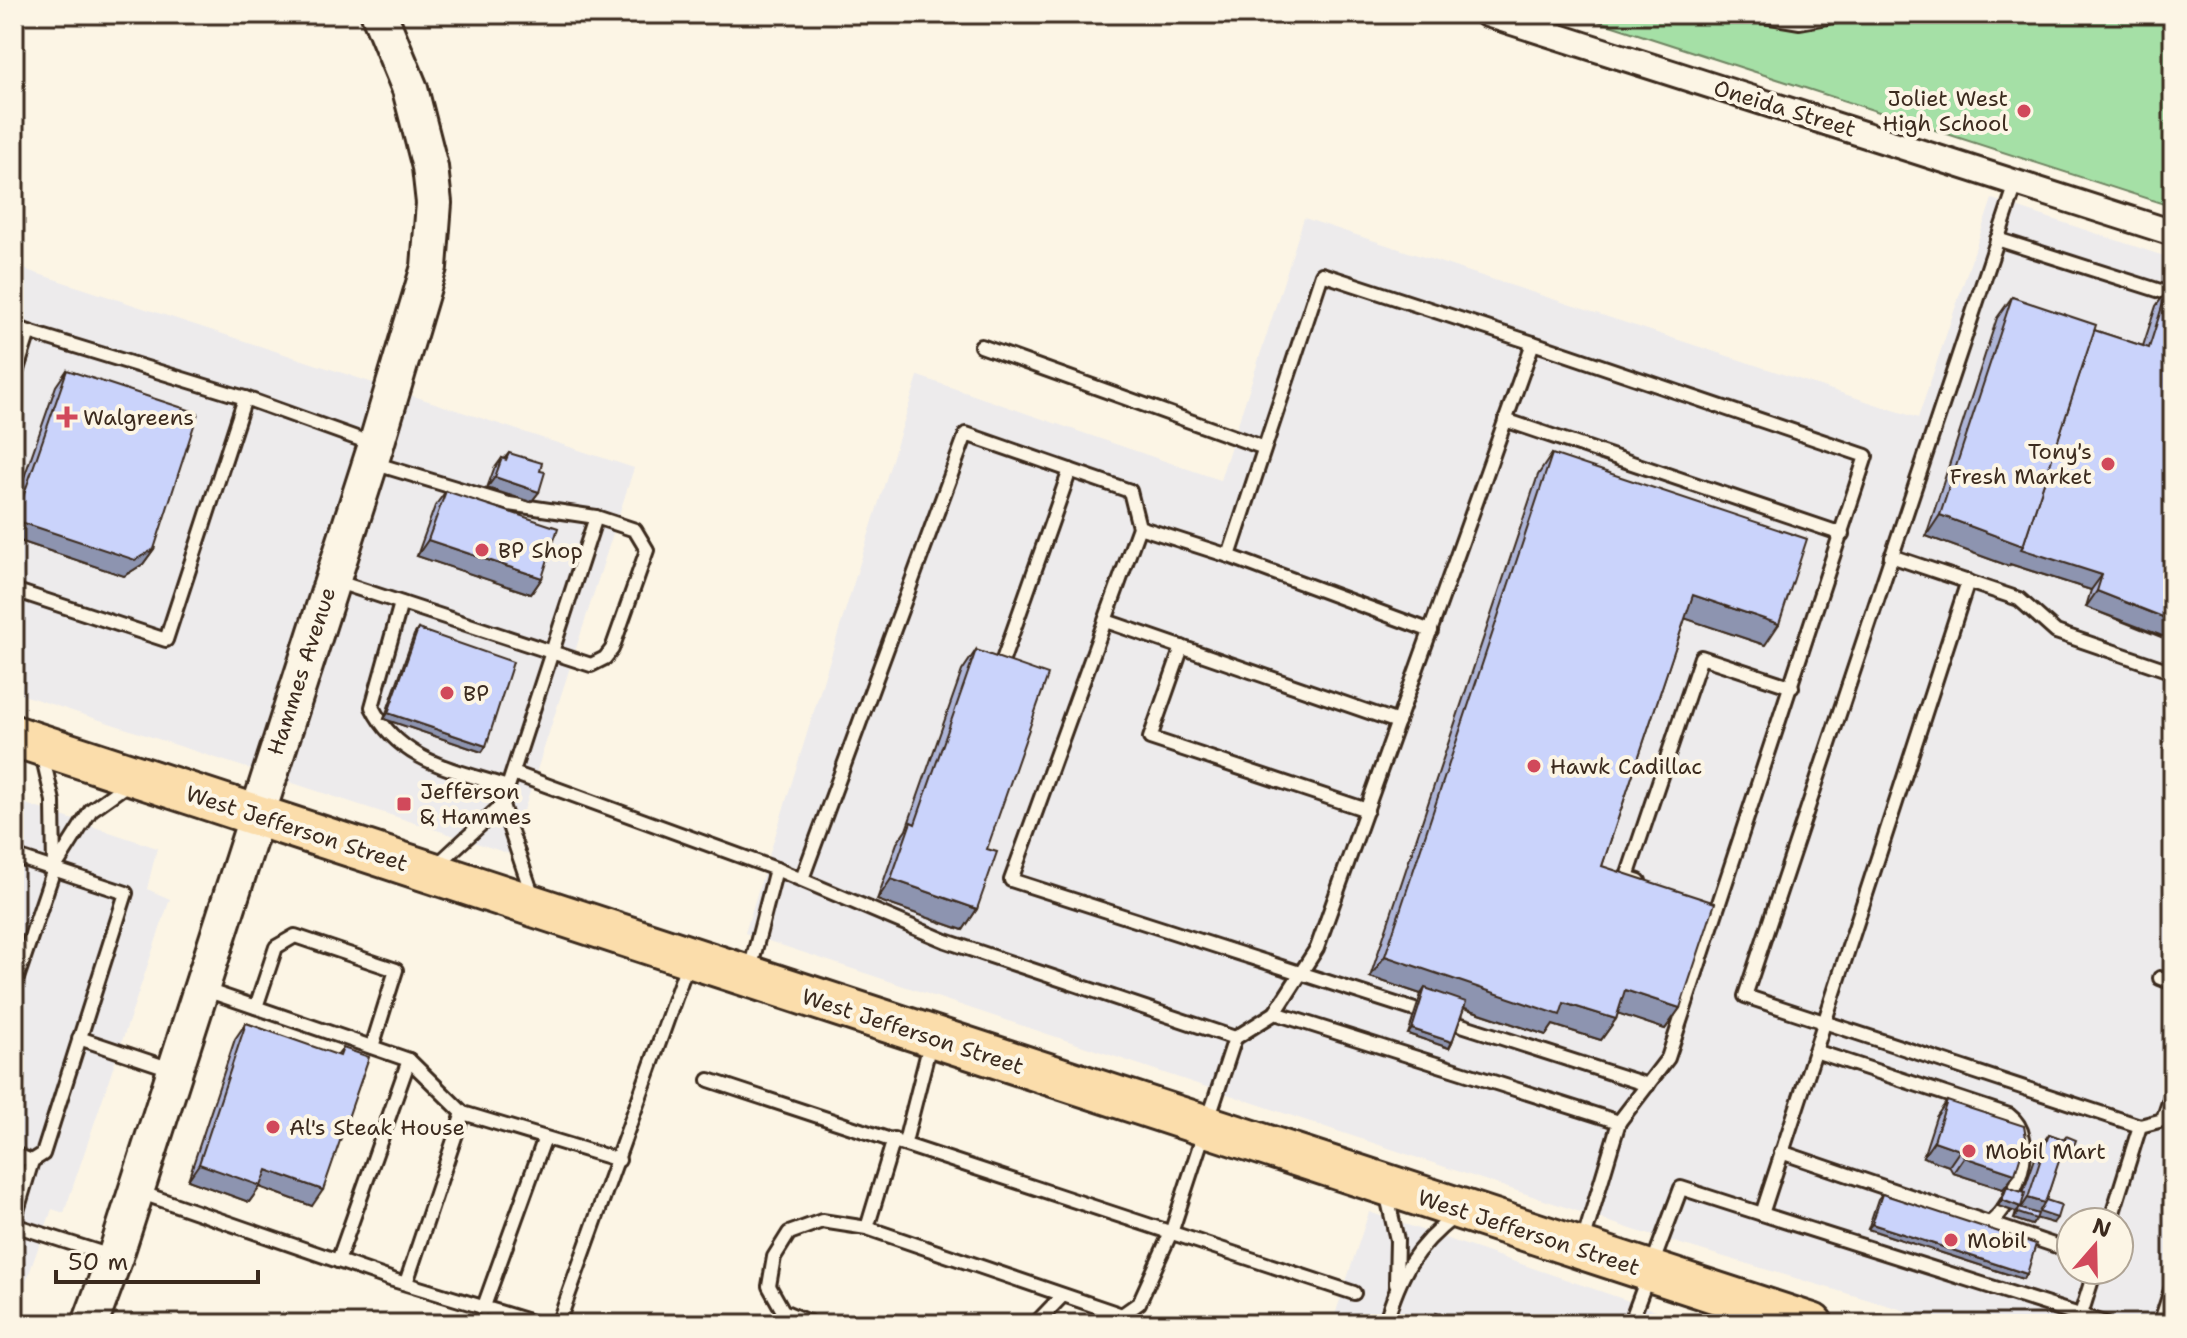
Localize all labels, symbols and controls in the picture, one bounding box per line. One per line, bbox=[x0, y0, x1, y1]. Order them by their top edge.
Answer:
street label: Oneida Street bbox=[1710, 73, 1859, 144]
place label: Joliet West High School bbox=[1882, 84, 2008, 138]
marker: Joliet West High School bbox=[2015, 102, 2033, 120]
place label: Walgreens bbox=[83, 403, 194, 432]
marker: Walgreens bbox=[58, 408, 76, 426]
place label: Tony's Fresh Market bbox=[1950, 437, 2092, 491]
marker: Tony's Fresh Market bbox=[2099, 455, 2117, 473]
place label: BP Shop bbox=[498, 536, 583, 565]
marker: BP Shop bbox=[473, 541, 491, 559]
street label: Hammes Avenue bbox=[261, 583, 342, 759]
place label: BP bbox=[463, 679, 489, 708]
marker: BP bbox=[438, 684, 456, 702]
place label: Hawk Cadillac bbox=[1550, 752, 1702, 781]
marker: Hawk Cadillac bbox=[1525, 757, 1543, 775]
place label: Jefferson & Hammes bbox=[420, 777, 532, 831]
street label: West Jefferson Street bbox=[182, 779, 412, 878]
marker: Jefferson & Hammes bbox=[395, 795, 413, 813]
street label: West Jefferson Street bbox=[798, 982, 1028, 1081]
place label: Al's Steak House bbox=[289, 1113, 465, 1142]
marker: Al's Steak House bbox=[264, 1118, 282, 1136]
place label: Mobil Mart bbox=[1985, 1137, 2106, 1166]
marker: Mobil Mart bbox=[1960, 1142, 1978, 1160]
street label: West Jefferson Street bbox=[1414, 1183, 1644, 1282]
north arrow bbox=[2055, 1206, 2135, 1286]
text: N bbox=[2089, 1211, 2115, 1244]
place label: Mobil bbox=[1967, 1226, 2027, 1255]
marker: Mobil bbox=[1942, 1231, 1960, 1249]
scale bar bbox=[56, 1234, 258, 1284]
text: 50 m bbox=[68, 1246, 128, 1278]

